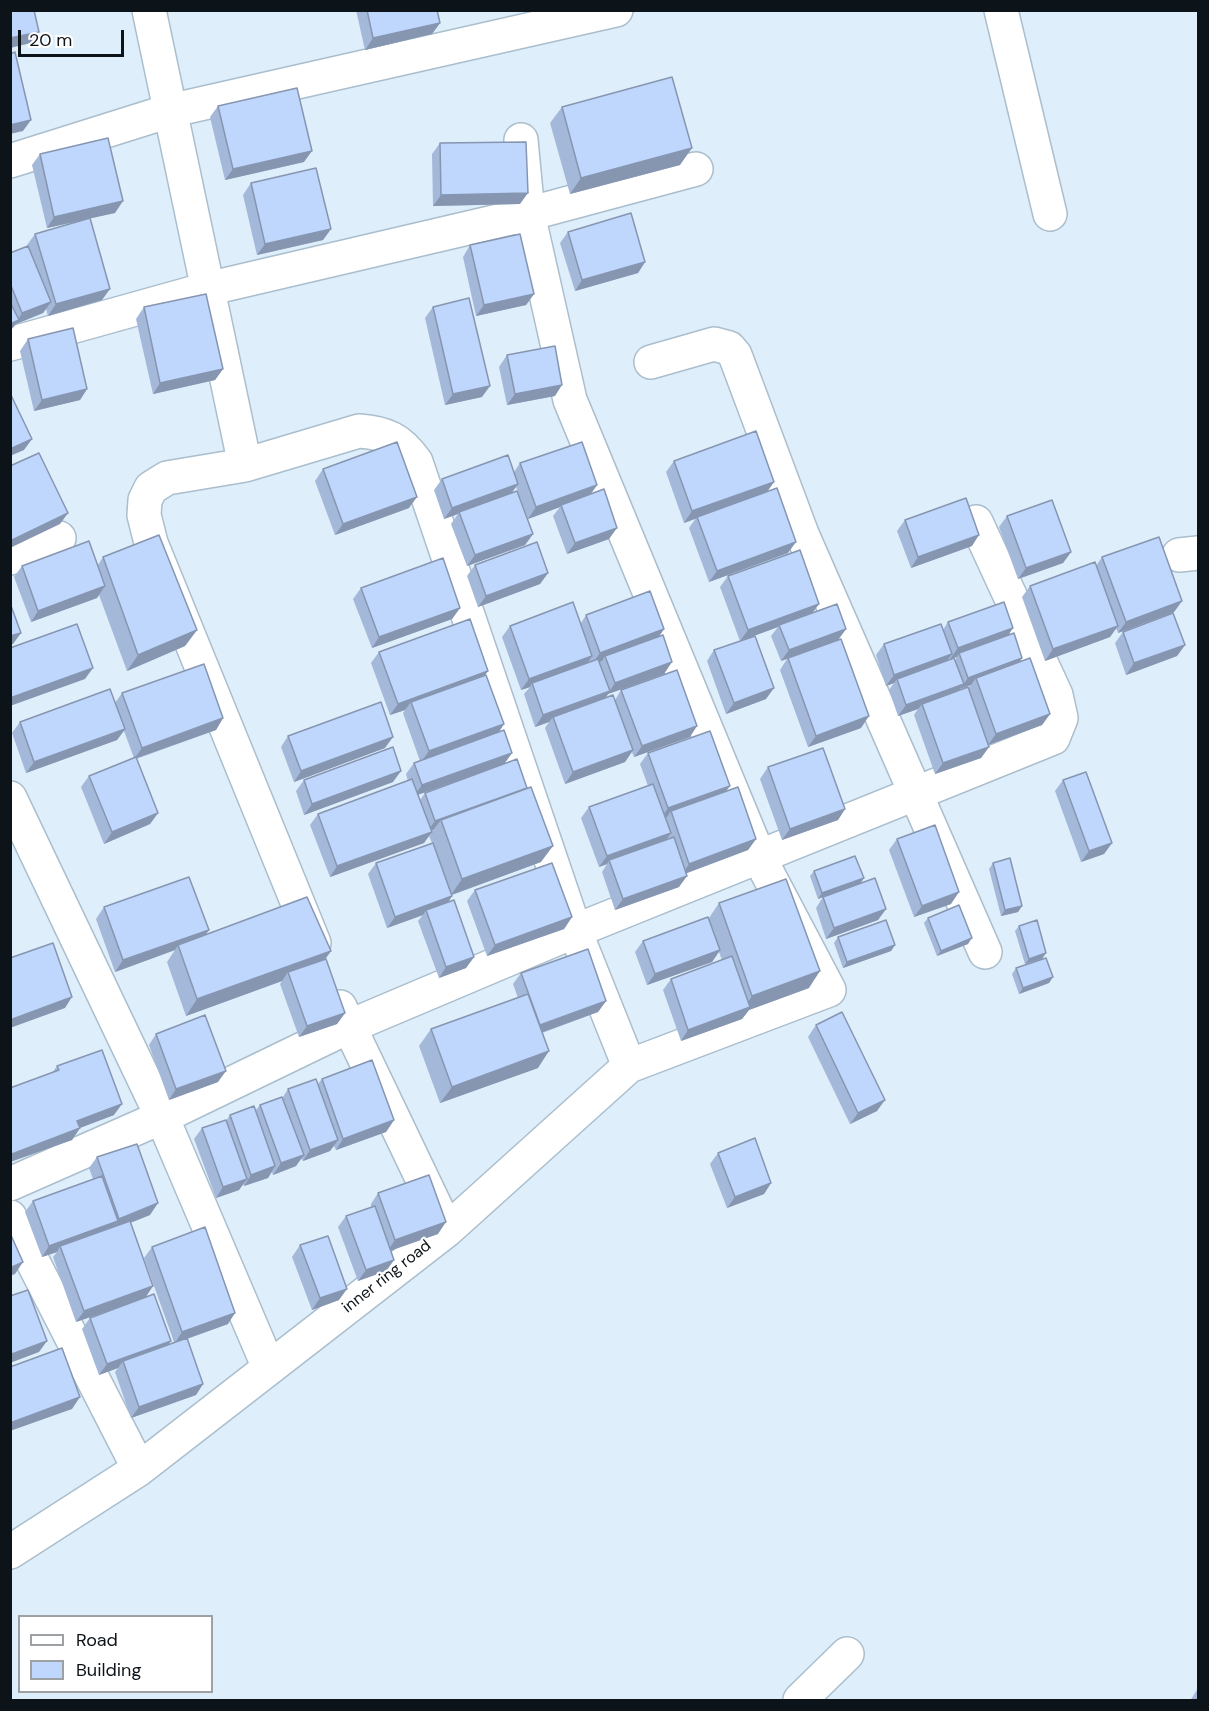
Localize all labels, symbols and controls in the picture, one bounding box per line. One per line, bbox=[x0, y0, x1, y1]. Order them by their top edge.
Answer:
scale bar bbox=[21, 18, 128, 56]
text: 20 m bbox=[29, 28, 72, 52]
street label: inner ring road bbox=[339, 1236, 435, 1318]
legend bbox=[18, 1615, 213, 1693]
text: Road bbox=[76, 1628, 118, 1652]
text: Building bbox=[76, 1658, 141, 1682]

